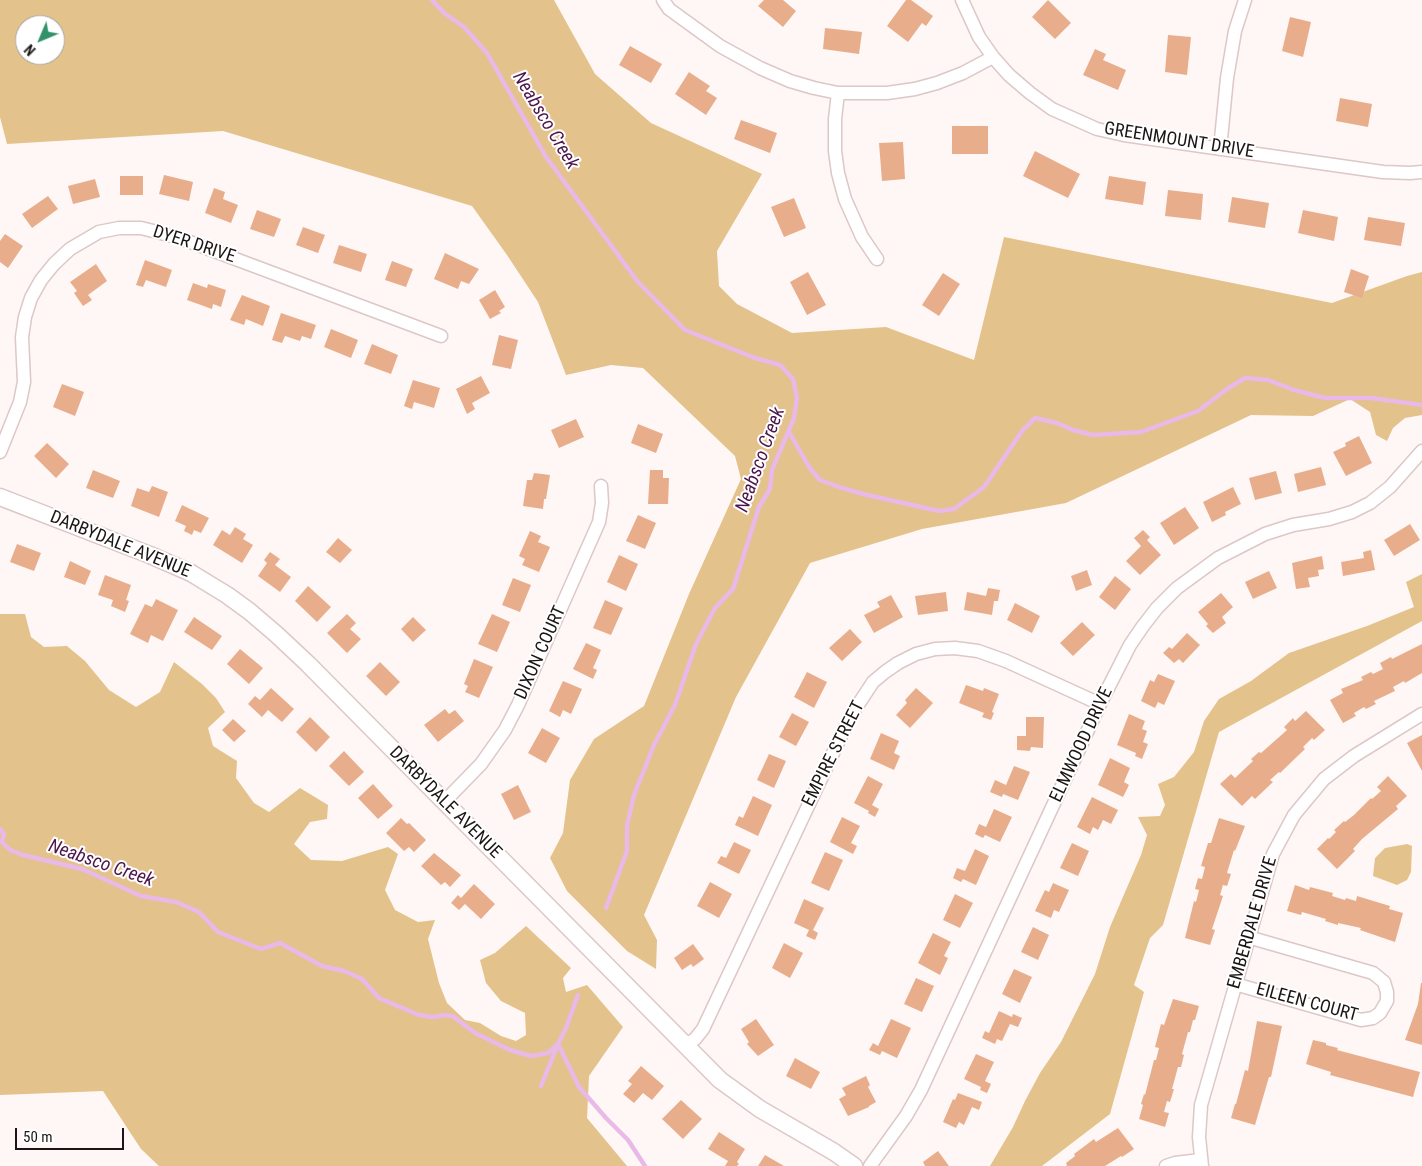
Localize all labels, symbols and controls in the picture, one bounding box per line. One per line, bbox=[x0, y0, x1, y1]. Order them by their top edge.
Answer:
north arrow bbox=[15, 15, 65, 65]
text: N bbox=[21, 41, 39, 59]
water label: Neabsco Creek bbox=[507, 68, 583, 174]
street label: GREENMOUNT DRIVE bbox=[1102, 118, 1256, 164]
street label: DYER DRIVE bbox=[150, 222, 238, 268]
water label: Neabsco Creek bbox=[731, 404, 791, 516]
street label: DARBYDALE AVENUE bbox=[47, 507, 193, 583]
street label: DIXON COURT bbox=[511, 603, 571, 703]
street label: ELMWOOD DRIVE bbox=[1046, 684, 1118, 806]
street label: EMPIRE STREET bbox=[798, 698, 870, 810]
street label: DARBYDALE AVENUE bbox=[384, 742, 506, 864]
water label: Neabsco Creek bbox=[45, 835, 157, 893]
street label: EMBERDALE DRIVE bbox=[1224, 854, 1282, 992]
street label: EILEEN COURT bbox=[1254, 979, 1360, 1027]
scale bar bbox=[18, 1118, 126, 1150]
text: 50 m bbox=[23, 1128, 53, 1146]

